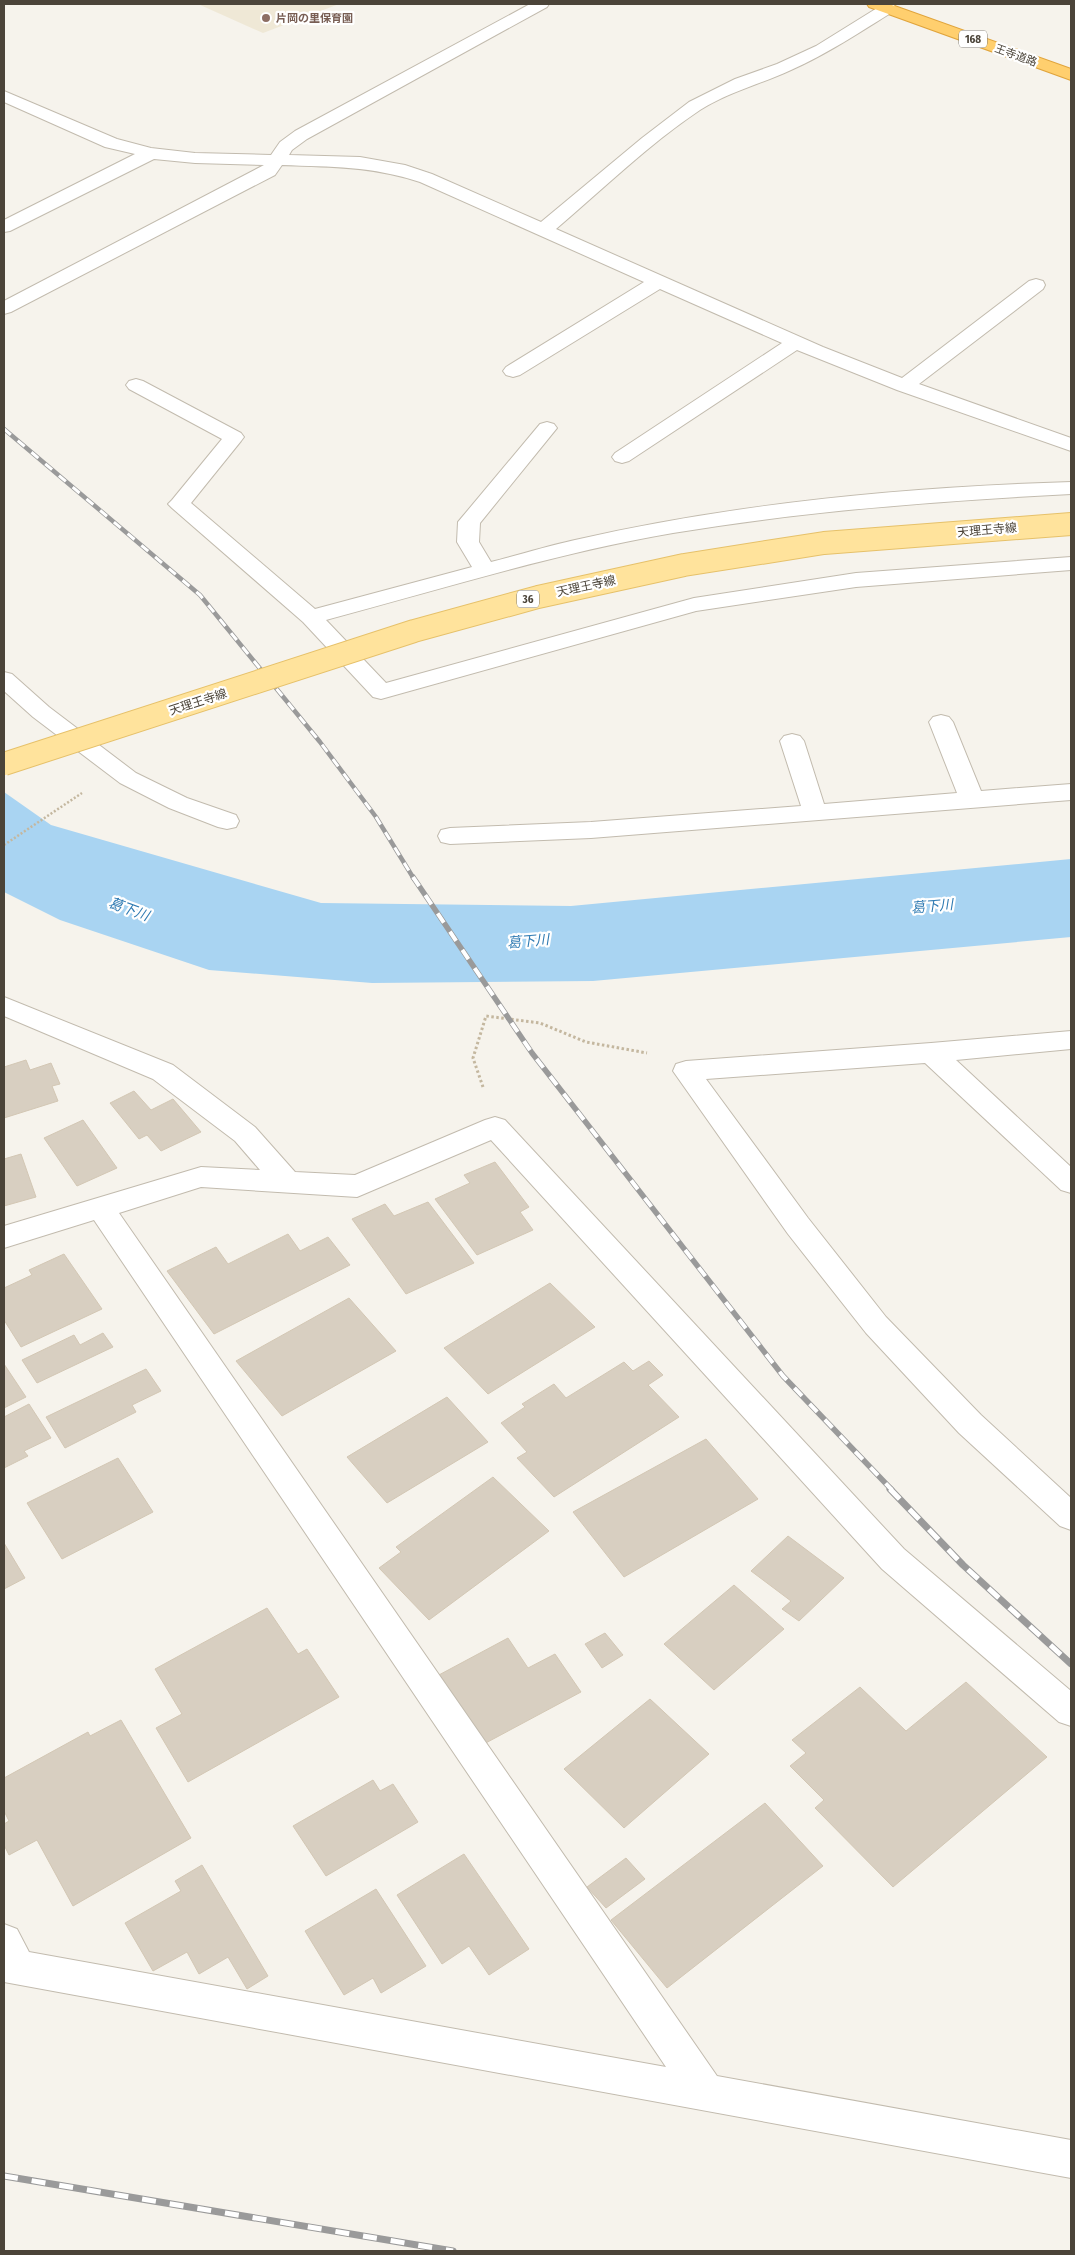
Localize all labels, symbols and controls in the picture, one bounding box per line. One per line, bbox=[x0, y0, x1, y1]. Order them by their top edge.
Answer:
marker: 片岡の里保育園 bbox=[260, 12, 272, 24]
place label: 片岡の里保育園 bbox=[276, 12, 353, 25]
road number: 168 bbox=[959, 30, 987, 48]
street label: 王寺道路 bbox=[993, 42, 1039, 69]
street label: 天理王寺線 bbox=[956, 520, 1018, 540]
street label: 天理王寺線 bbox=[555, 573, 617, 599]
road number: 36 bbox=[517, 590, 539, 608]
street label: 天理王寺線 bbox=[167, 686, 229, 718]
water label: 葛下川 bbox=[106, 894, 153, 925]
water label: 葛下川 bbox=[910, 896, 956, 917]
water label: 葛下川 bbox=[506, 931, 552, 952]

